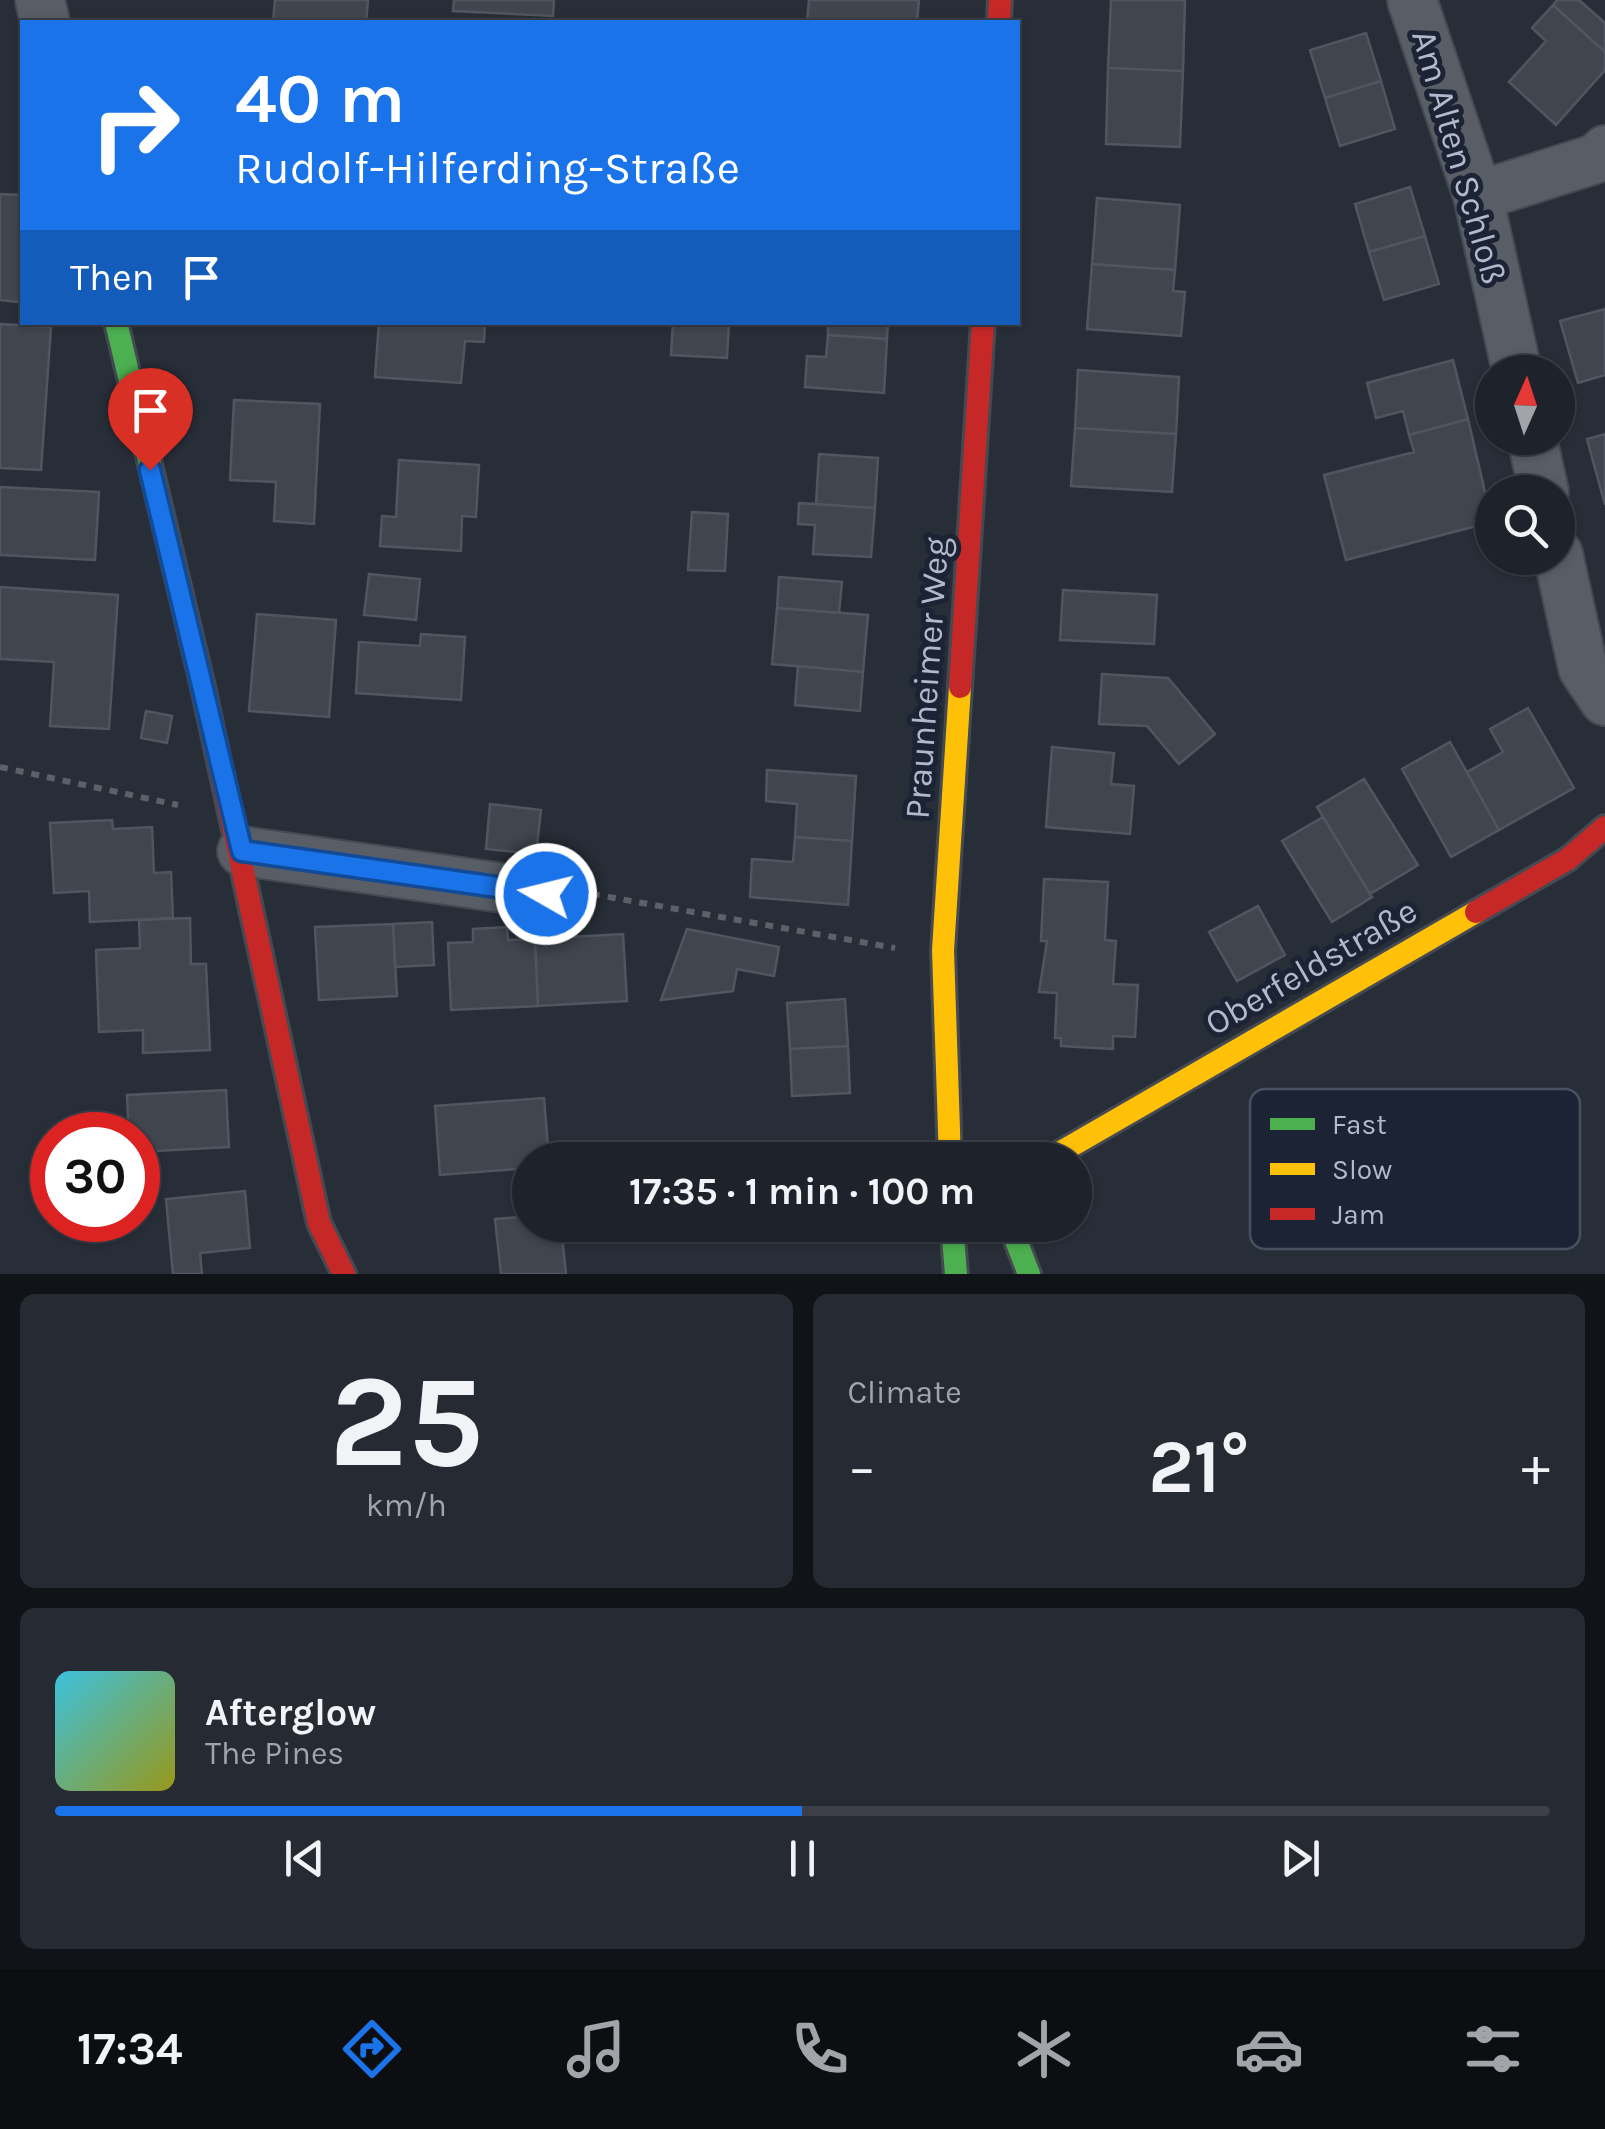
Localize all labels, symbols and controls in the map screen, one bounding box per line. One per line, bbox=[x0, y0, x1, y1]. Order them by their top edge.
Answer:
street label: Am Alten Schloß bbox=[1403, 25, 1515, 289]
text: 40 m bbox=[235, 58, 405, 140]
icon: right bbox=[70, 60, 200, 190]
text: Rudolf-Hilferding-Straße bbox=[235, 142, 740, 194]
icon: arrive bbox=[174, 250, 229, 305]
text: Then bbox=[70, 255, 154, 300]
north arrow bbox=[1475, 355, 1575, 455]
map controls bbox=[1475, 355, 1575, 575]
pin bbox=[108, 368, 193, 471]
icon: arrive bbox=[123, 383, 178, 438]
button: search bbox=[1475, 475, 1575, 575]
street label: Praunheimer Weg bbox=[897, 535, 957, 820]
position arrow bbox=[494, 842, 598, 946]
street label: Oberfeldstraße bbox=[1198, 890, 1424, 1044]
legend bbox=[1250, 1089, 1580, 1249]
text: Fast bbox=[1332, 1108, 1387, 1141]
speed limit sign: 30 bbox=[30, 1112, 160, 1242]
text: Slow bbox=[1332, 1153, 1392, 1186]
text: 17:35 · 1 min · 100 m bbox=[629, 1169, 975, 1214]
text: Jam bbox=[1332, 1198, 1385, 1231]
text: 25 bbox=[329, 1346, 483, 1498]
text: Climate bbox=[848, 1374, 962, 1411]
text: 21° bbox=[1148, 1423, 1249, 1511]
text: − bbox=[848, 1435, 876, 1499]
text: + bbox=[1521, 1435, 1550, 1499]
text: km/h bbox=[366, 1487, 447, 1524]
text: Afterglow bbox=[205, 1690, 376, 1735]
text: The Pines bbox=[205, 1735, 344, 1772]
icon: previous bbox=[277, 1831, 332, 1886]
icon: pause bbox=[775, 1831, 830, 1886]
icon: next bbox=[1273, 1831, 1328, 1886]
icon: directions bbox=[337, 2014, 407, 2084]
icon: music bbox=[561, 2014, 631, 2084]
icon: phone bbox=[785, 2014, 855, 2084]
icon: climate bbox=[1009, 2014, 1079, 2084]
icon: car bbox=[1234, 2014, 1304, 2084]
icon: filters bbox=[1458, 2014, 1528, 2084]
text: 17:34 bbox=[77, 2023, 182, 2075]

